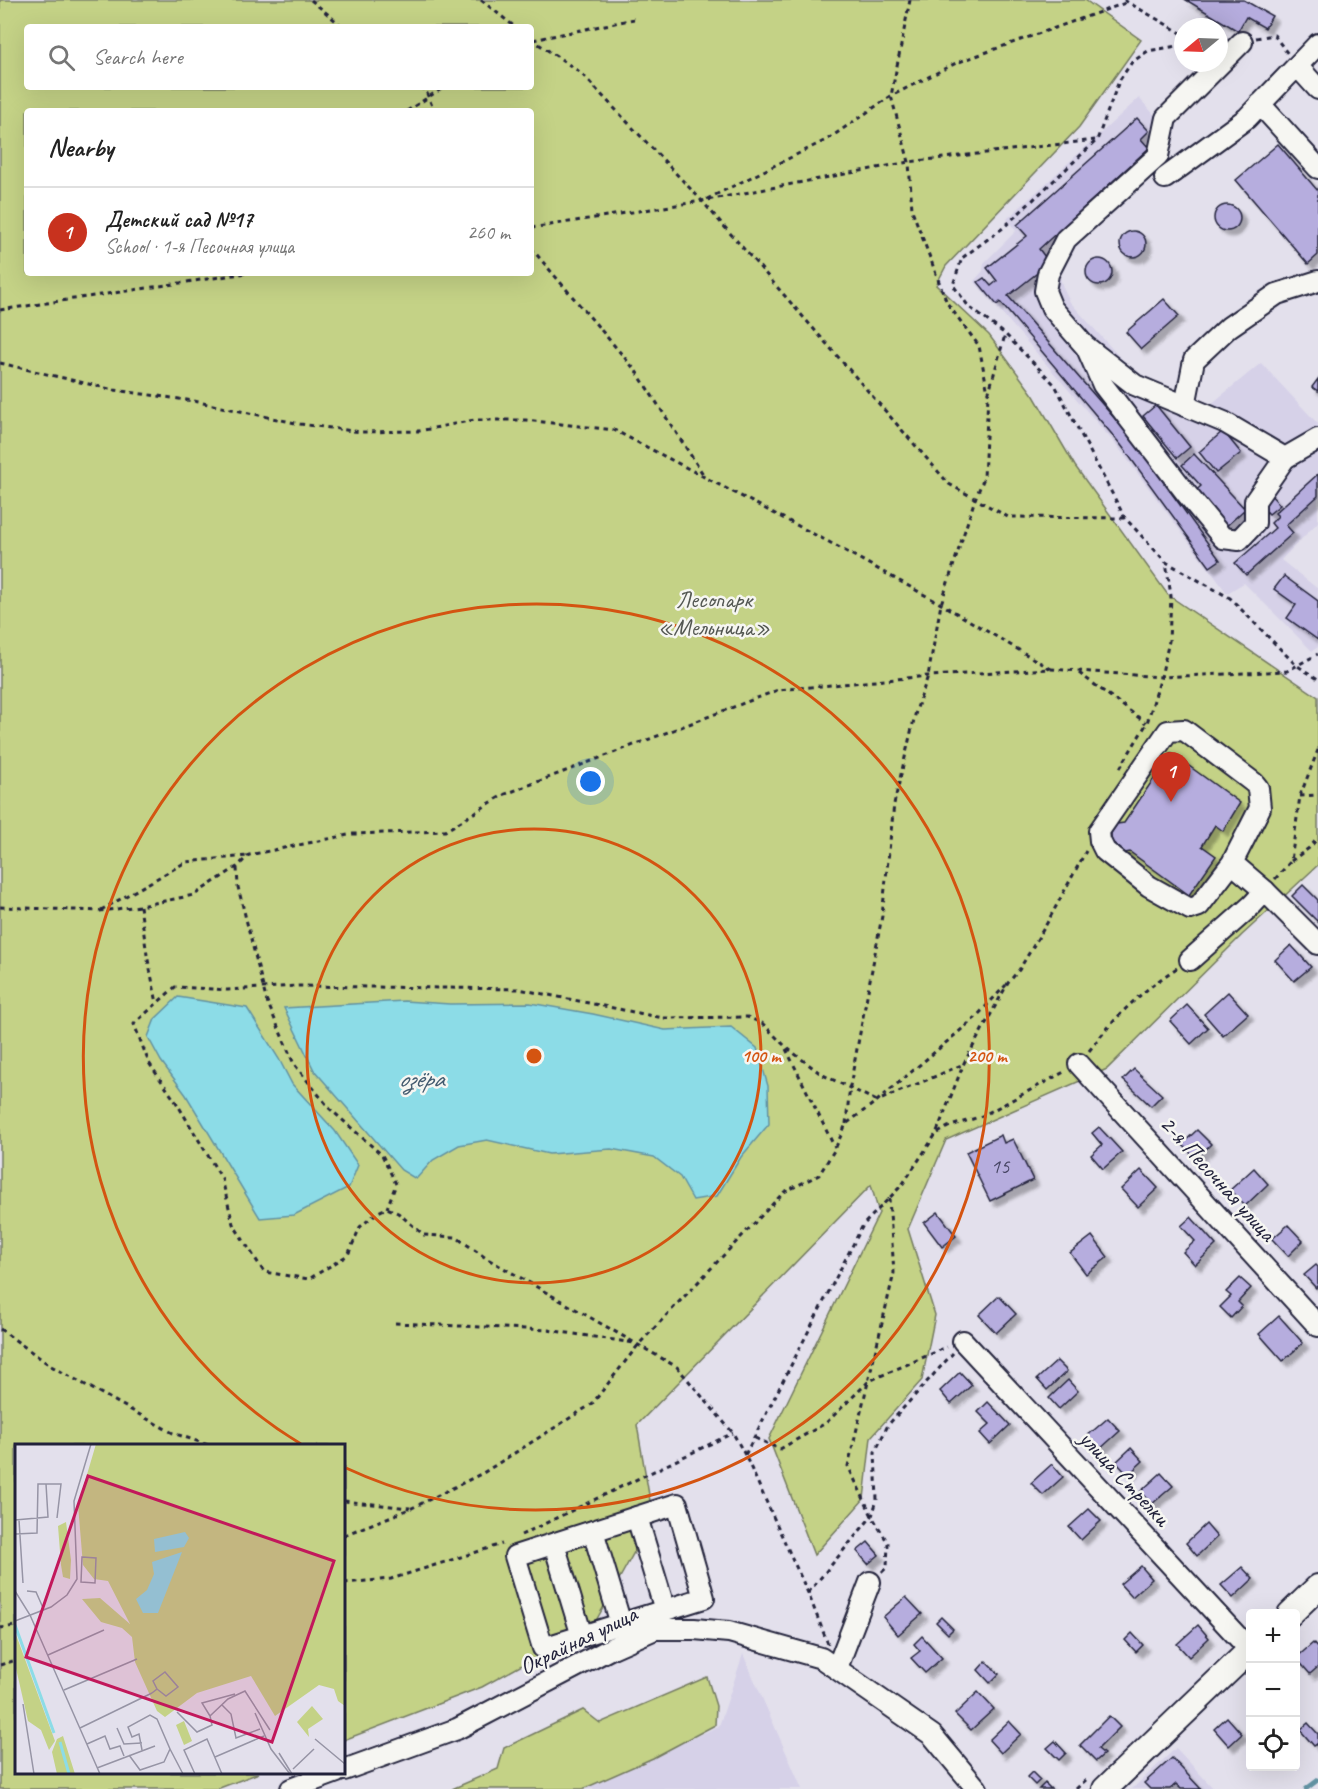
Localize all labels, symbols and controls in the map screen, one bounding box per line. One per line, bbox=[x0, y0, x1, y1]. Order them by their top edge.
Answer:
north arrow bbox=[1174, 18, 1228, 72]
search box bbox=[24, 24, 534, 90]
icon: search bbox=[45, 41, 78, 74]
text: Search here bbox=[93, 43, 183, 71]
text: Nearby bbox=[48, 131, 113, 164]
text: Детский сад №17 bbox=[105, 206, 253, 234]
text: 1 bbox=[63, 220, 72, 245]
text: 260 m bbox=[467, 220, 510, 245]
text: School · 1-я Песочная улица bbox=[105, 234, 294, 259]
park label: Лесопарк «Мельница» bbox=[658, 584, 770, 642]
pin: 1 bbox=[1152, 752, 1190, 802]
your location bbox=[576, 767, 605, 796]
text: 100 m bbox=[742, 1045, 782, 1067]
text: 200 m bbox=[968, 1045, 1008, 1067]
centre of rings bbox=[524, 1046, 544, 1066]
water label: озёра bbox=[398, 1062, 446, 1095]
street label: 2-я Песочная улица bbox=[1154, 1109, 1283, 1248]
house number: 15 bbox=[991, 1153, 1011, 1179]
street label: улица Стрелки bbox=[1072, 1422, 1178, 1533]
inset map bbox=[15, 1444, 345, 1774]
street label: Окрайная улица bbox=[514, 1598, 643, 1681]
map controls bbox=[1246, 1609, 1300, 1771]
button: + bbox=[1246, 1609, 1300, 1663]
button: − bbox=[1246, 1663, 1300, 1717]
button: locate bbox=[1246, 1717, 1300, 1771]

